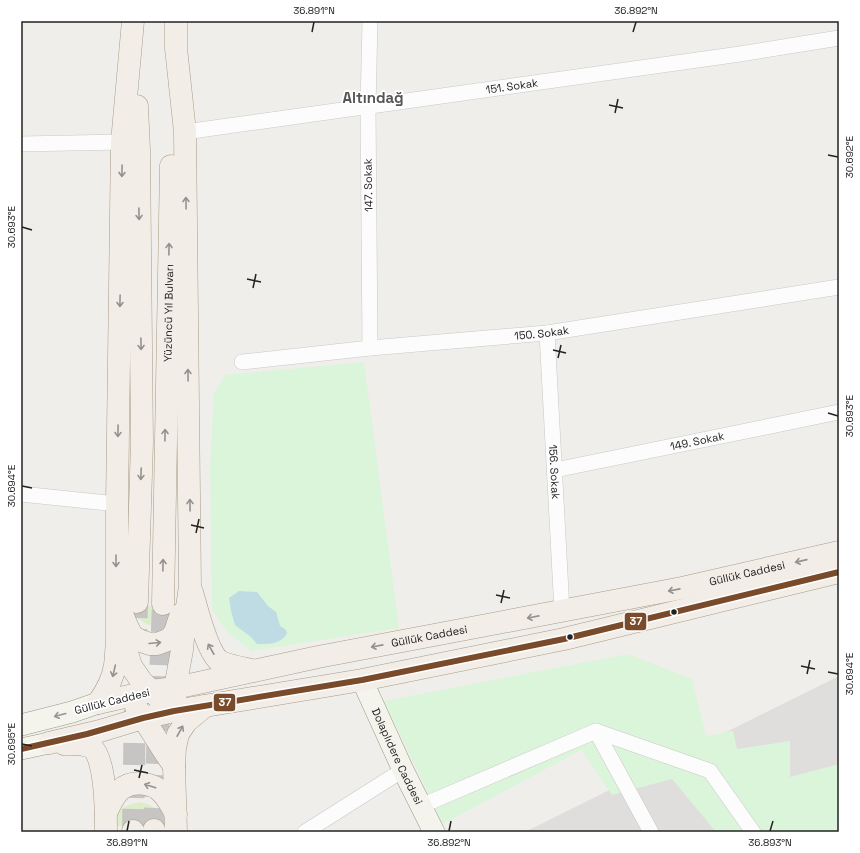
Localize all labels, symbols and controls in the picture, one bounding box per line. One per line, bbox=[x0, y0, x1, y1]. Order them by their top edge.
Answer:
text: 36.891°N bbox=[293, 4, 335, 17]
text: 36.892°N bbox=[614, 4, 658, 17]
street label: 151. Sokak bbox=[485, 75, 539, 97]
district label: Altındağ bbox=[342, 88, 404, 107]
text: 30.692°E bbox=[843, 135, 856, 178]
street label: 147. Sokak bbox=[361, 158, 375, 212]
one-way arrow bbox=[118, 164, 125, 177]
one-way arrow bbox=[182, 197, 190, 210]
text: 30.693°E bbox=[5, 205, 18, 248]
one-way arrow bbox=[135, 207, 143, 220]
one-way arrow bbox=[165, 243, 173, 256]
street label: Yüzüncü Yıl Bulvarı bbox=[160, 264, 176, 362]
one-way arrow bbox=[116, 294, 124, 307]
street label: 150. Sokak bbox=[514, 323, 570, 343]
one-way arrow bbox=[137, 337, 144, 350]
one-way arrow bbox=[184, 369, 192, 382]
text: 30.693°E bbox=[843, 394, 856, 437]
one-way arrow bbox=[114, 424, 122, 437]
one-way arrow bbox=[162, 429, 169, 442]
street label: 149. Sokak bbox=[669, 429, 725, 453]
street label: 156. Sokak bbox=[546, 444, 563, 500]
text: 30.694°E bbox=[5, 464, 18, 507]
one-way arrow bbox=[137, 467, 144, 480]
one-way arrow bbox=[186, 499, 193, 512]
one-way arrow bbox=[112, 554, 120, 567]
one-way arrow bbox=[795, 557, 808, 565]
street label: Güllük Caddesi bbox=[708, 558, 787, 589]
one-way arrow bbox=[159, 559, 167, 572]
one-way arrow bbox=[668, 586, 681, 594]
unlabelled marker bbox=[669, 607, 679, 617]
line badge: 37 bbox=[624, 612, 647, 631]
one-way arrow bbox=[527, 613, 540, 621]
text: 37 bbox=[630, 614, 642, 628]
street label: Güllük Caddesi bbox=[390, 622, 469, 650]
unlabelled marker bbox=[565, 632, 575, 642]
one-way arrow bbox=[148, 639, 161, 646]
one-way arrow bbox=[371, 642, 384, 650]
one-way arrow bbox=[207, 643, 215, 655]
text: 30.694°E bbox=[843, 652, 856, 695]
one-way arrow bbox=[109, 664, 117, 677]
street label: Güllük Caddesi bbox=[73, 685, 151, 717]
line badge: 37 bbox=[213, 693, 236, 712]
text: 37 bbox=[219, 695, 231, 709]
street label: Dolaplıdere Caddesi bbox=[369, 706, 426, 807]
one-way arrow bbox=[54, 711, 67, 719]
text: 30.695°E bbox=[5, 722, 18, 765]
one-way arrow bbox=[177, 725, 185, 737]
one-way arrow bbox=[144, 782, 157, 789]
text: 36.891°N bbox=[106, 836, 148, 849]
text: 36.892°N bbox=[427, 836, 471, 849]
text: 36.893°N bbox=[748, 836, 792, 849]

